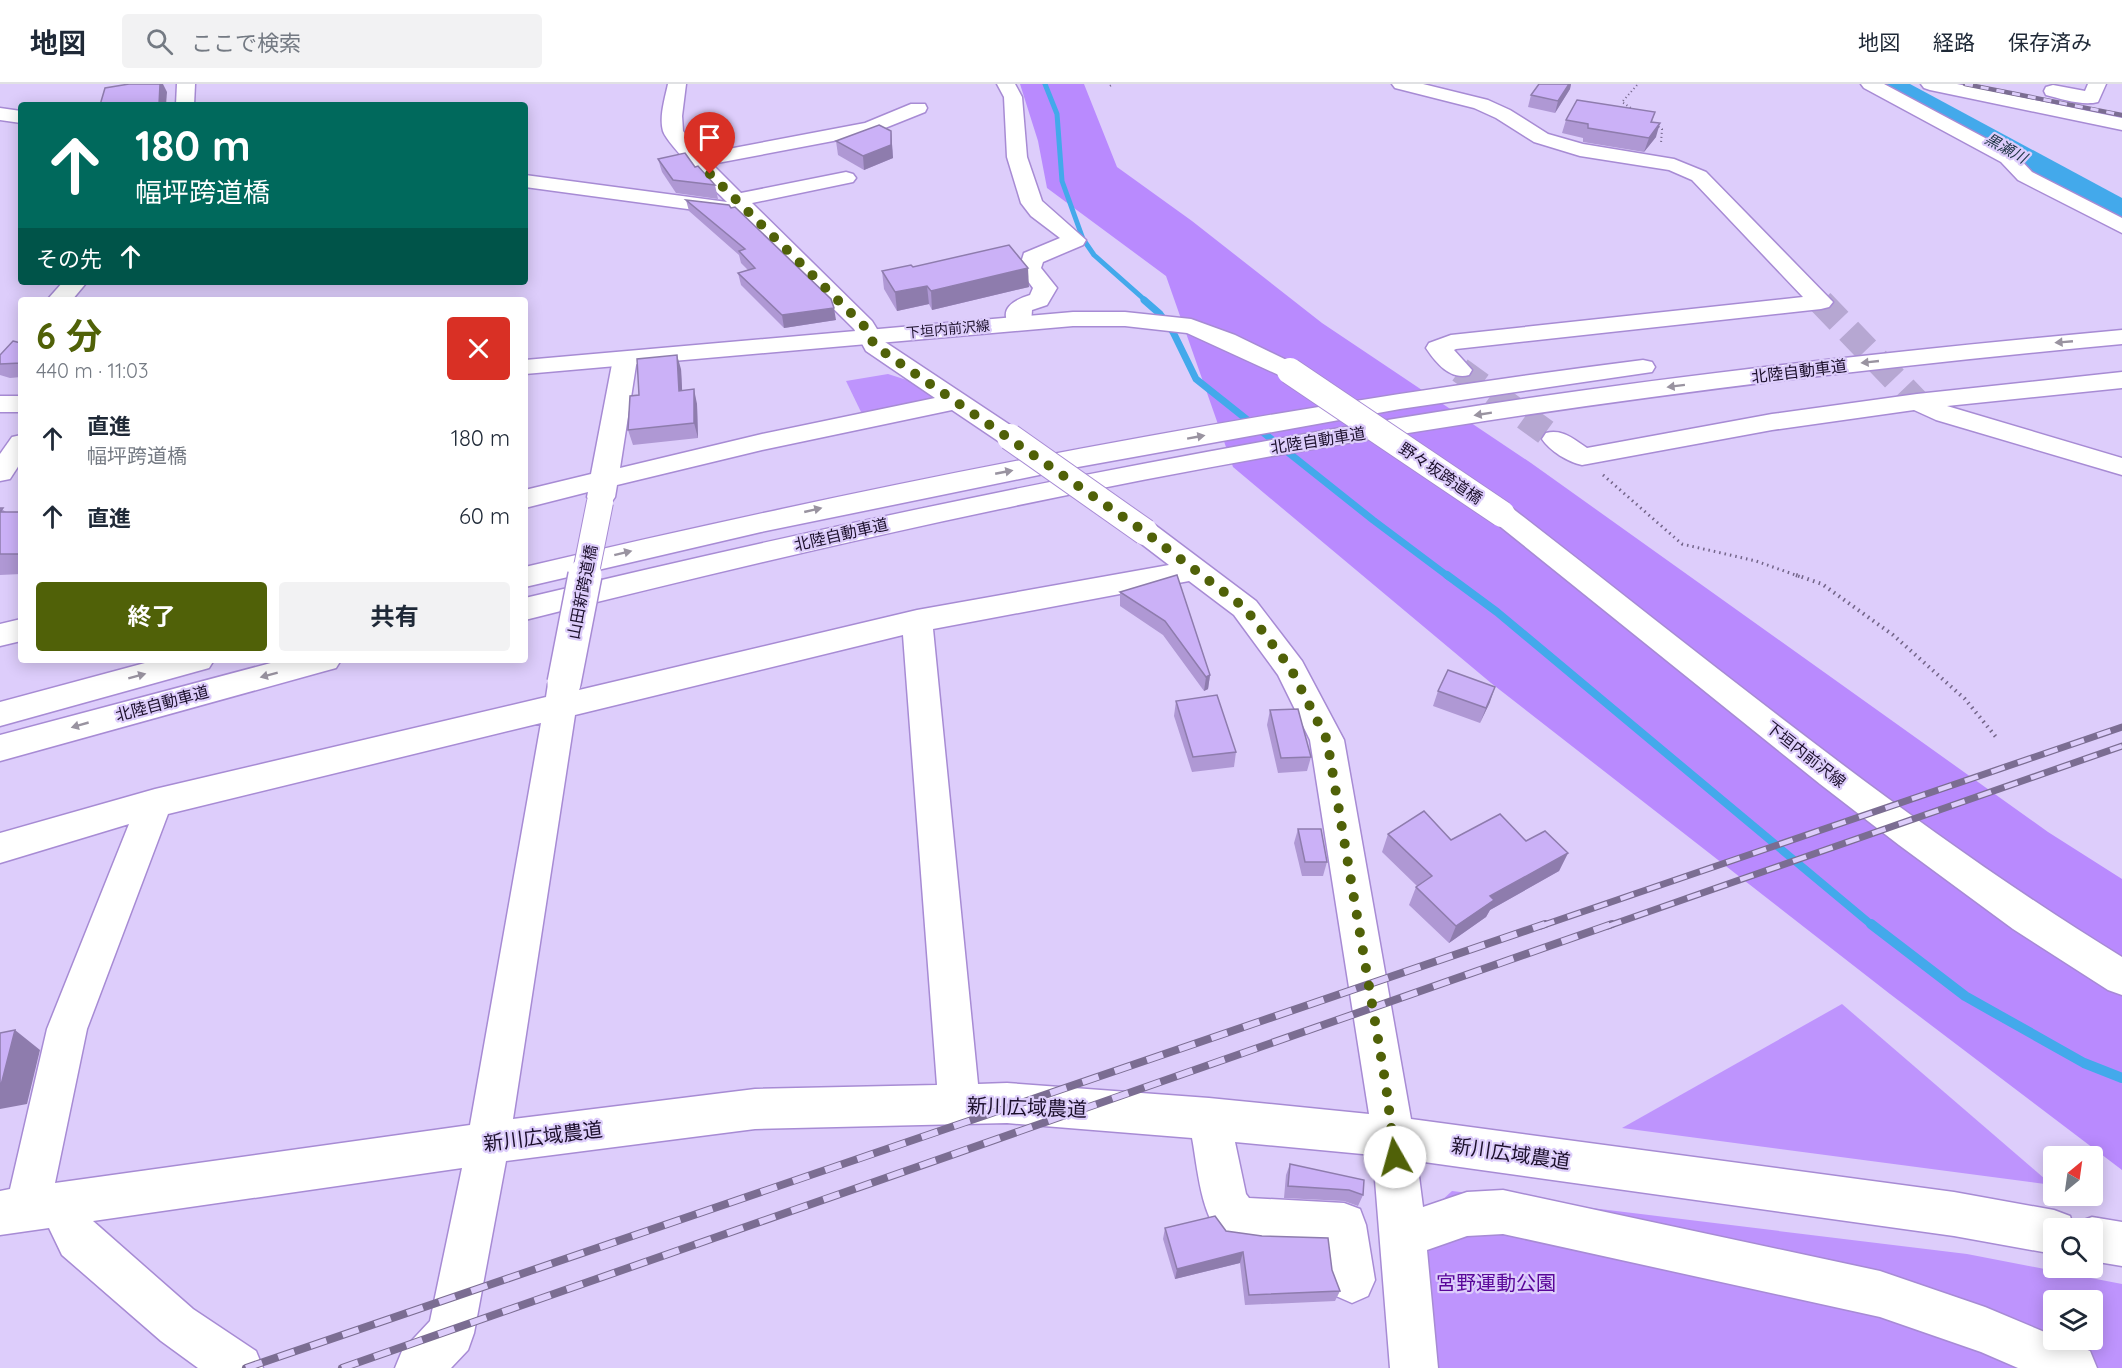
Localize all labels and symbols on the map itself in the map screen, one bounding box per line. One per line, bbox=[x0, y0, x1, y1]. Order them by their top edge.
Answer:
pin bbox=[684, 112, 735, 174]
water label: 黒瀬川 bbox=[1982, 129, 2032, 168]
street label: 下垣内前沢線 bbox=[905, 316, 991, 342]
one-way arrow bbox=[2054, 337, 2073, 347]
street label: 北陸自動車道 bbox=[1750, 355, 1848, 387]
one-way arrow bbox=[1860, 357, 1879, 367]
one-way arrow bbox=[1667, 381, 1686, 390]
one-way arrow bbox=[1474, 409, 1493, 418]
street label: 北陸自動車道 bbox=[1269, 423, 1367, 457]
one-way arrow bbox=[1187, 432, 1206, 441]
street label: 野々坂跨道橋 bbox=[1396, 438, 1486, 508]
one-way arrow bbox=[995, 467, 1014, 476]
one-way arrow bbox=[804, 505, 822, 515]
street label: 北陸自動車道 bbox=[792, 513, 890, 555]
street label: 山田新跨道橋 bbox=[563, 543, 601, 641]
one-way arrow bbox=[613, 547, 632, 557]
one-way arrow bbox=[259, 670, 278, 680]
one-way arrow bbox=[128, 671, 146, 680]
street label: 北陸自動車道 bbox=[113, 681, 211, 725]
street label: 下垣内前沢線 bbox=[1762, 717, 1850, 791]
one-way arrow bbox=[71, 721, 89, 730]
street label: 新川広域農道 bbox=[967, 1092, 1087, 1122]
street label: 新川広域農道 bbox=[482, 1116, 604, 1156]
position arrow bbox=[1363, 1125, 1427, 1189]
street label: 新川広域農道 bbox=[1450, 1132, 1572, 1174]
north arrow bbox=[2043, 1146, 2103, 1206]
park label: 宮野運動公園 bbox=[1436, 1270, 1556, 1295]

